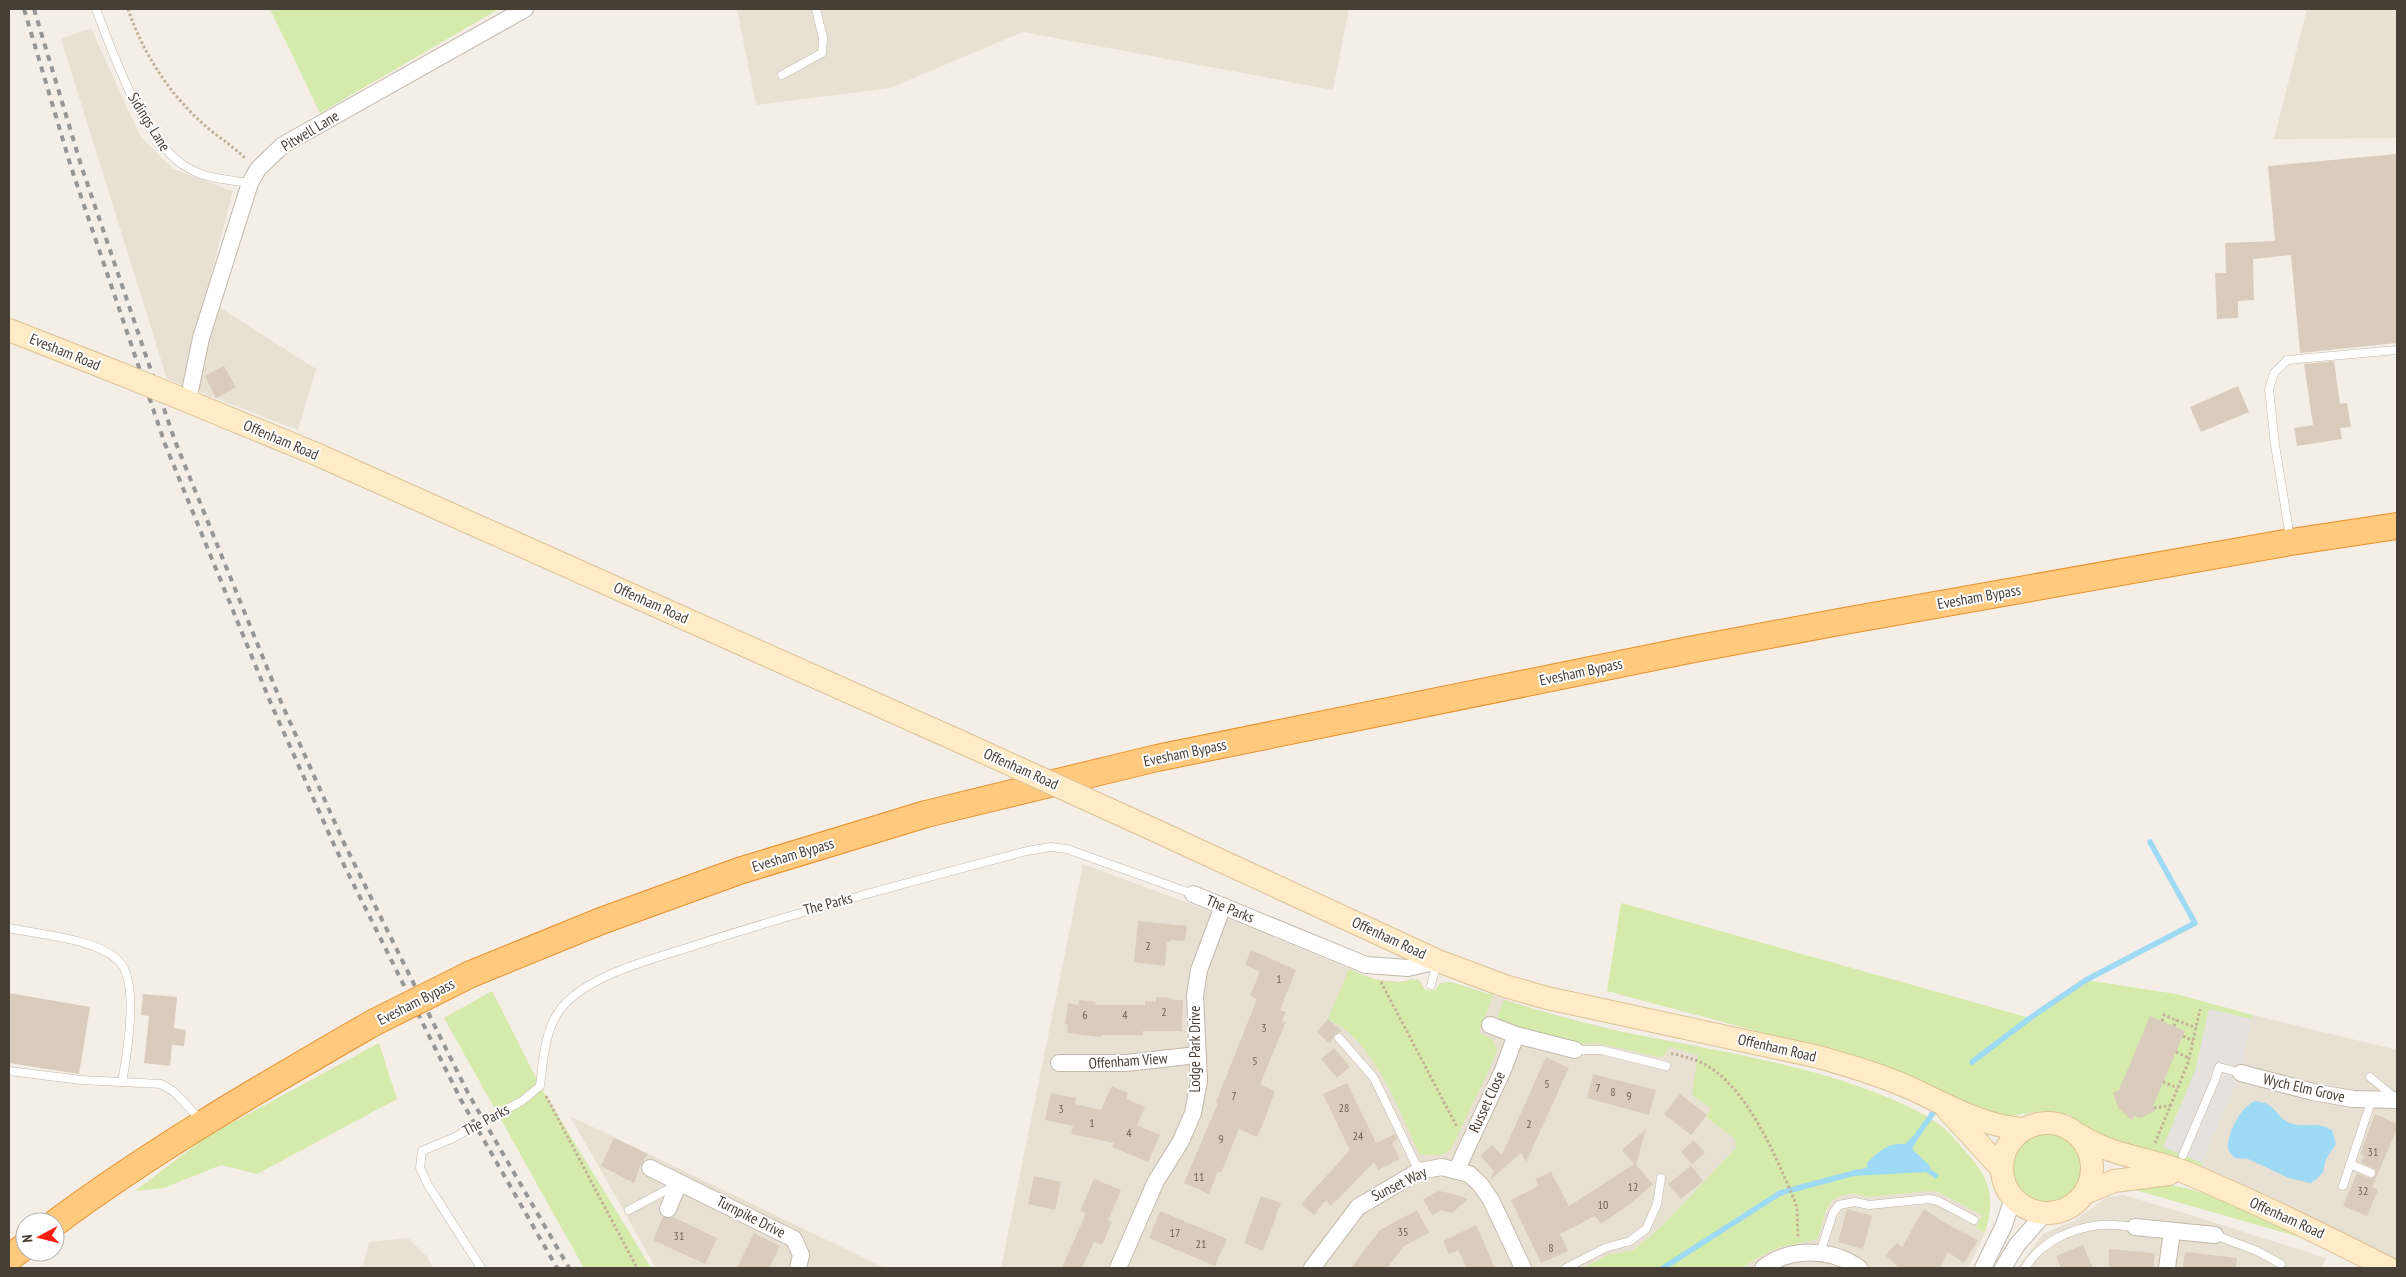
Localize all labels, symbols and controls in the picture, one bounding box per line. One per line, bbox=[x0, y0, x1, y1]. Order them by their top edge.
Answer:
street label: Sidings Lane bbox=[124, 89, 175, 155]
street label: Pitwell Lane bbox=[277, 106, 342, 155]
street label: Evesham Road bbox=[27, 329, 103, 374]
street label: Offenham Road bbox=[241, 415, 322, 464]
street label: Offenham Road bbox=[611, 578, 691, 627]
street label: Evesham Bypass bbox=[1936, 580, 2022, 613]
street label: Evesham Bypass bbox=[1538, 653, 1624, 690]
street label: Evesham Bypass bbox=[1142, 734, 1228, 771]
street label: Offenham Road bbox=[981, 744, 1061, 793]
street label: Evesham Bypass bbox=[750, 833, 836, 876]
street label: The Parks bbox=[801, 888, 855, 919]
street label: The Parks bbox=[1203, 890, 1257, 927]
street label: Offenham Road bbox=[1349, 912, 1429, 963]
house number: 2 bbox=[1145, 938, 1151, 953]
house number: 1 bbox=[1276, 971, 1282, 986]
street label: Evesham Bypass bbox=[374, 974, 458, 1029]
house number: 2 bbox=[1161, 1004, 1167, 1019]
street label: Lodge Park Drive bbox=[1185, 1006, 1204, 1092]
house number: 6 bbox=[1082, 1007, 1088, 1022]
house number: 4 bbox=[1122, 1007, 1128, 1022]
house number: 3 bbox=[1261, 1020, 1267, 1035]
street label: Offenham Road bbox=[1736, 1029, 1818, 1066]
street label: Offenham View bbox=[1088, 1048, 1168, 1073]
house number: 5 bbox=[1252, 1053, 1258, 1068]
street label: Russet Close bbox=[1464, 1068, 1509, 1135]
street label: Wych Elm Grove bbox=[2261, 1069, 2347, 1106]
house number: 5 bbox=[1544, 1076, 1550, 1091]
house number: 7 bbox=[1595, 1080, 1601, 1095]
house number: 8 bbox=[1610, 1084, 1616, 1099]
house number: 7 bbox=[1231, 1088, 1237, 1103]
house number: 9 bbox=[1626, 1088, 1632, 1103]
street label: The Parks bbox=[459, 1099, 512, 1140]
house number: 28 bbox=[1339, 1100, 1349, 1115]
house number: 3 bbox=[1058, 1101, 1064, 1116]
house number: 1 bbox=[1089, 1115, 1095, 1130]
house number: 2 bbox=[1526, 1116, 1532, 1131]
house number: 4 bbox=[1126, 1125, 1132, 1140]
house number: 24 bbox=[1353, 1128, 1364, 1143]
house number: 9 bbox=[1218, 1131, 1224, 1146]
house number: 31 bbox=[2368, 1144, 2378, 1159]
street label: Sunset Way bbox=[1368, 1162, 1430, 1205]
house number: 11 bbox=[1194, 1169, 1204, 1184]
house number: 12 bbox=[1628, 1179, 1638, 1194]
house number: 32 bbox=[2358, 1183, 2368, 1198]
street label: Turnpike Drive bbox=[714, 1191, 789, 1242]
street label: Offenham Road bbox=[2247, 1193, 2327, 1242]
house number: 10 bbox=[1598, 1197, 1608, 1212]
north arrow bbox=[15, 1212, 65, 1262]
house number: 35 bbox=[1398, 1224, 1408, 1239]
house number: 17 bbox=[1170, 1225, 1180, 1240]
house number: 31 bbox=[674, 1228, 684, 1243]
text: N bbox=[18, 1234, 36, 1243]
house number: 21 bbox=[1196, 1236, 1206, 1251]
house number: 8 bbox=[1548, 1240, 1554, 1255]

